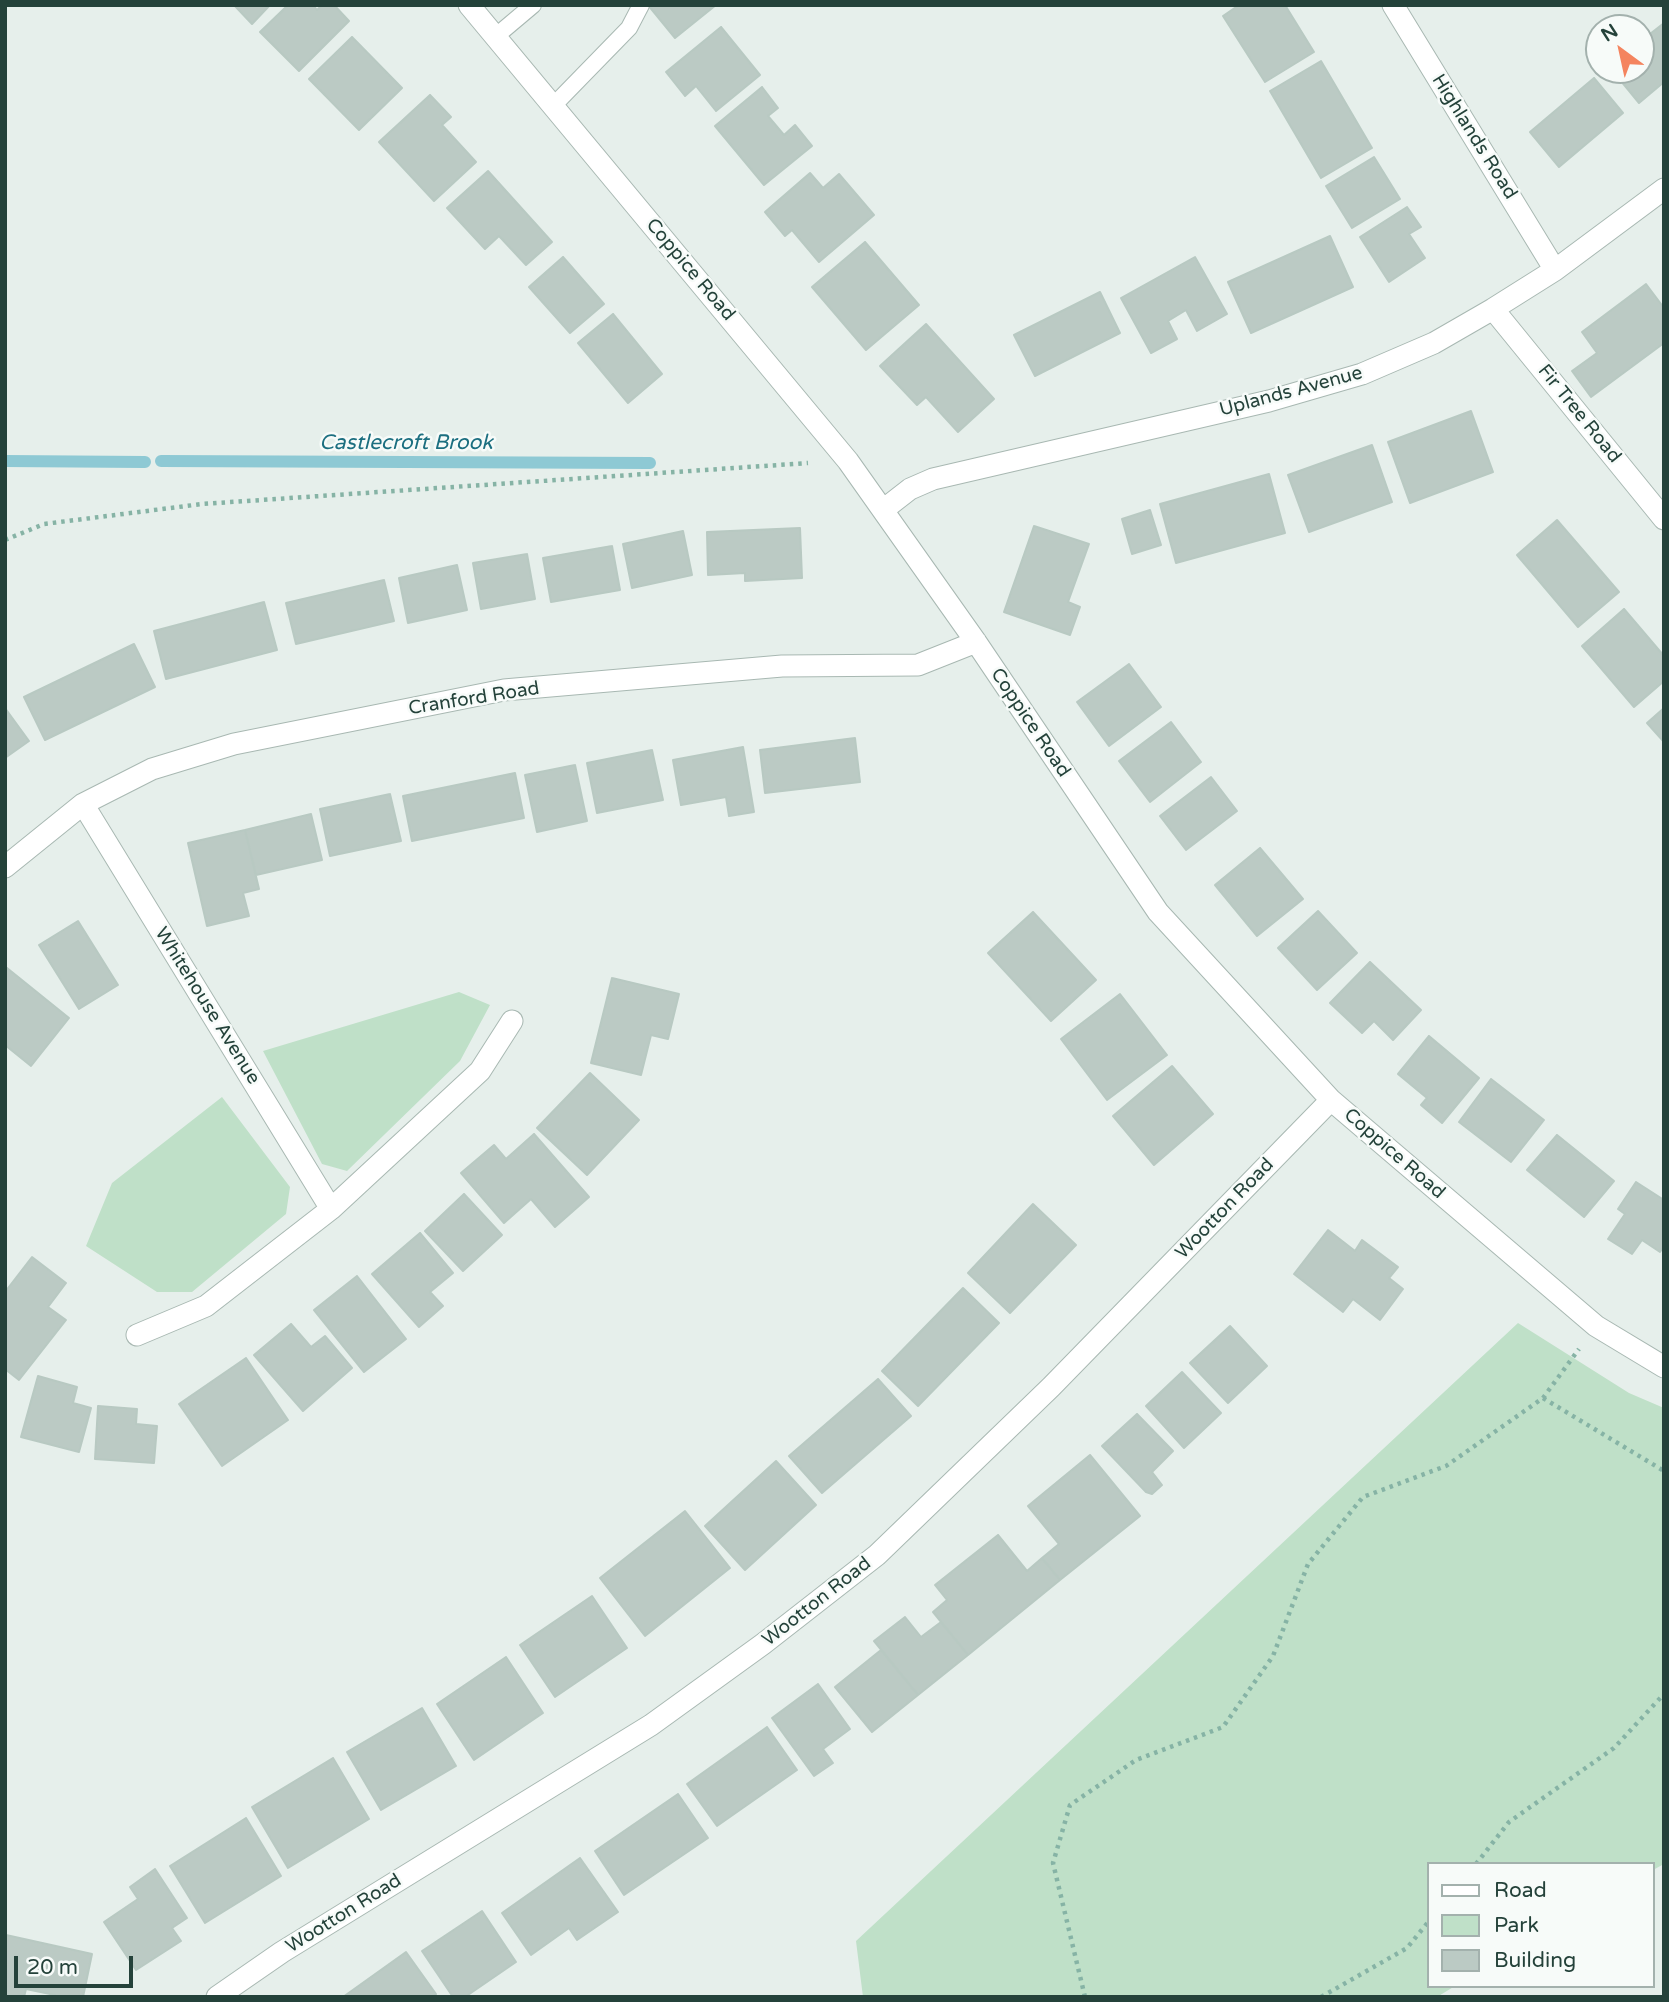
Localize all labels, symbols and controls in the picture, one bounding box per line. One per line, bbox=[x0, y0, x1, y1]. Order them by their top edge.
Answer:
north arrow bbox=[1585, 14, 1655, 84]
text: N bbox=[1597, 20, 1622, 46]
street label: Highlands Road bbox=[1426, 70, 1522, 204]
street label: Coppice Road bbox=[641, 214, 739, 326]
street label: Fir Tree Road bbox=[1532, 360, 1626, 468]
street label: Uplands Avenue bbox=[1217, 362, 1365, 422]
water label: Castlecroft Brook bbox=[319, 430, 493, 456]
street label: Coppice Road bbox=[985, 664, 1075, 782]
street label: Cranford Road bbox=[407, 677, 541, 721]
street label: Whitehouse Avenue bbox=[149, 923, 265, 1089]
street label: Coppice Road bbox=[1339, 1104, 1449, 1204]
street label: Wootton Road bbox=[1171, 1154, 1279, 1264]
street label: Wootton Road bbox=[758, 1553, 876, 1651]
legend bbox=[1428, 1862, 1655, 1988]
street label: Wootton Road bbox=[282, 1869, 406, 1959]
text: Road bbox=[1494, 1878, 1547, 1903]
text: Park bbox=[1494, 1913, 1539, 1938]
scale bar bbox=[18, 1942, 136, 1986]
text: Building bbox=[1494, 1948, 1576, 1973]
text: 20 m bbox=[27, 1955, 78, 1980]

